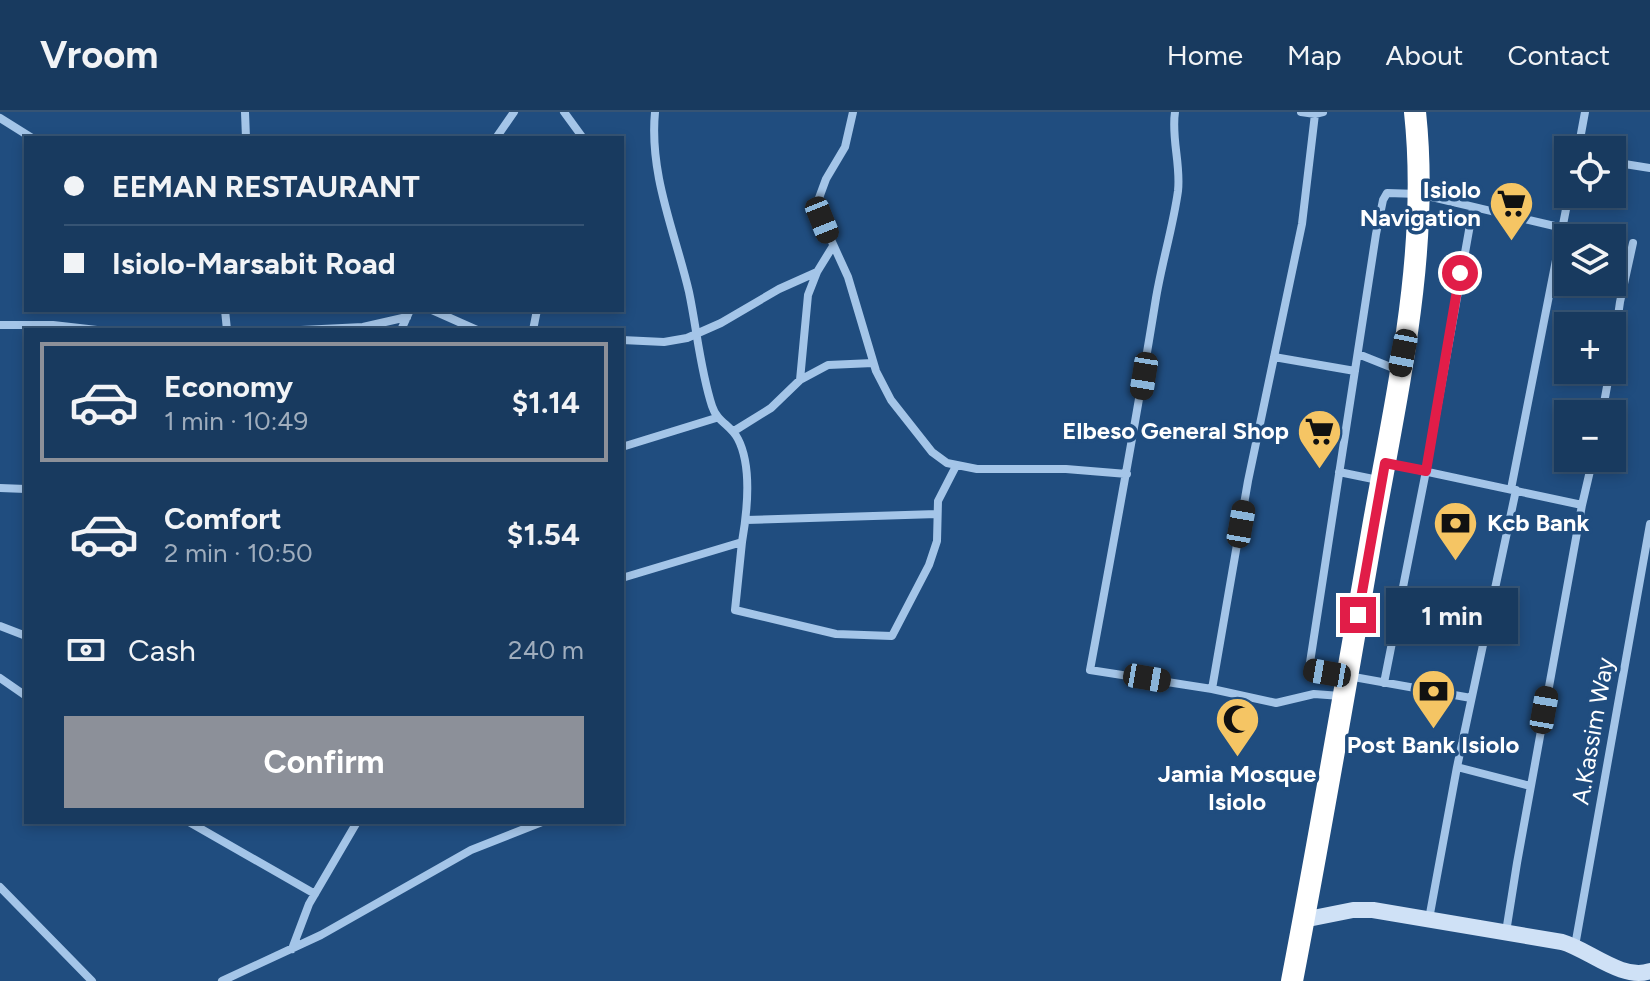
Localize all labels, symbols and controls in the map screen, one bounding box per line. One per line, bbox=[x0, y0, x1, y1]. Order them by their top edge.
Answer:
text: Vroom bbox=[40, 32, 158, 78]
text: Home bbox=[1167, 38, 1243, 72]
text: Map bbox=[1287, 38, 1342, 72]
text: About bbox=[1386, 38, 1463, 72]
text: Contact bbox=[1507, 38, 1610, 72]
map controls bbox=[1554, 136, 1626, 472]
button: locate bbox=[1554, 136, 1626, 208]
text: EEMAN RESTAURANT bbox=[112, 168, 420, 205]
place label: Isiolo Navigation bbox=[1360, 175, 1481, 232]
supermarket icon: Isiolo Navigation bbox=[1488, 180, 1536, 243]
car bbox=[802, 193, 842, 247]
button: layers bbox=[1554, 224, 1626, 296]
text: Isiolo-Marsabit Road bbox=[112, 245, 396, 282]
route start bbox=[1442, 255, 1478, 291]
button: + bbox=[1554, 312, 1626, 384]
car bbox=[1387, 327, 1419, 379]
car bbox=[1128, 350, 1160, 402]
icon: car bbox=[68, 366, 140, 438]
text: Economy bbox=[164, 368, 293, 405]
text: $1.14 bbox=[512, 384, 580, 421]
button: − bbox=[1554, 400, 1626, 472]
text: 1 min · 10:49 bbox=[164, 405, 308, 437]
supermarket icon: Elbeso General Shop bbox=[1296, 407, 1344, 470]
place label: Elbeso General Shop bbox=[1062, 416, 1289, 445]
icon: car bbox=[68, 498, 140, 570]
car bbox=[1225, 498, 1257, 550]
bank icon: Kcb Bank bbox=[1432, 499, 1480, 562]
text: Comfort bbox=[164, 500, 282, 537]
place label: Kcb Bank bbox=[1487, 508, 1589, 537]
text: $1.54 bbox=[507, 516, 580, 553]
text: 2 min · 10:50 bbox=[164, 537, 313, 569]
callout: 1 min bbox=[1386, 587, 1518, 643]
route end bbox=[1340, 597, 1376, 633]
text: 1 min bbox=[1421, 600, 1483, 632]
icon: cash bbox=[64, 628, 108, 672]
text: Cash bbox=[128, 632, 196, 669]
text: 240 m bbox=[508, 634, 584, 666]
street label: A.Kassim Way bbox=[1565, 655, 1620, 807]
car bbox=[1301, 657, 1353, 689]
car bbox=[1121, 662, 1173, 694]
bank icon: Post Bank Isiolo bbox=[1409, 667, 1457, 730]
car bbox=[1528, 684, 1560, 736]
mosque icon: Jamia Mosque Isiolo bbox=[1213, 696, 1261, 759]
button: Confirm bbox=[64, 716, 584, 808]
place label: Post Bank Isiolo bbox=[1347, 730, 1519, 759]
place label: Jamia Mosque Isiolo bbox=[1158, 759, 1316, 816]

